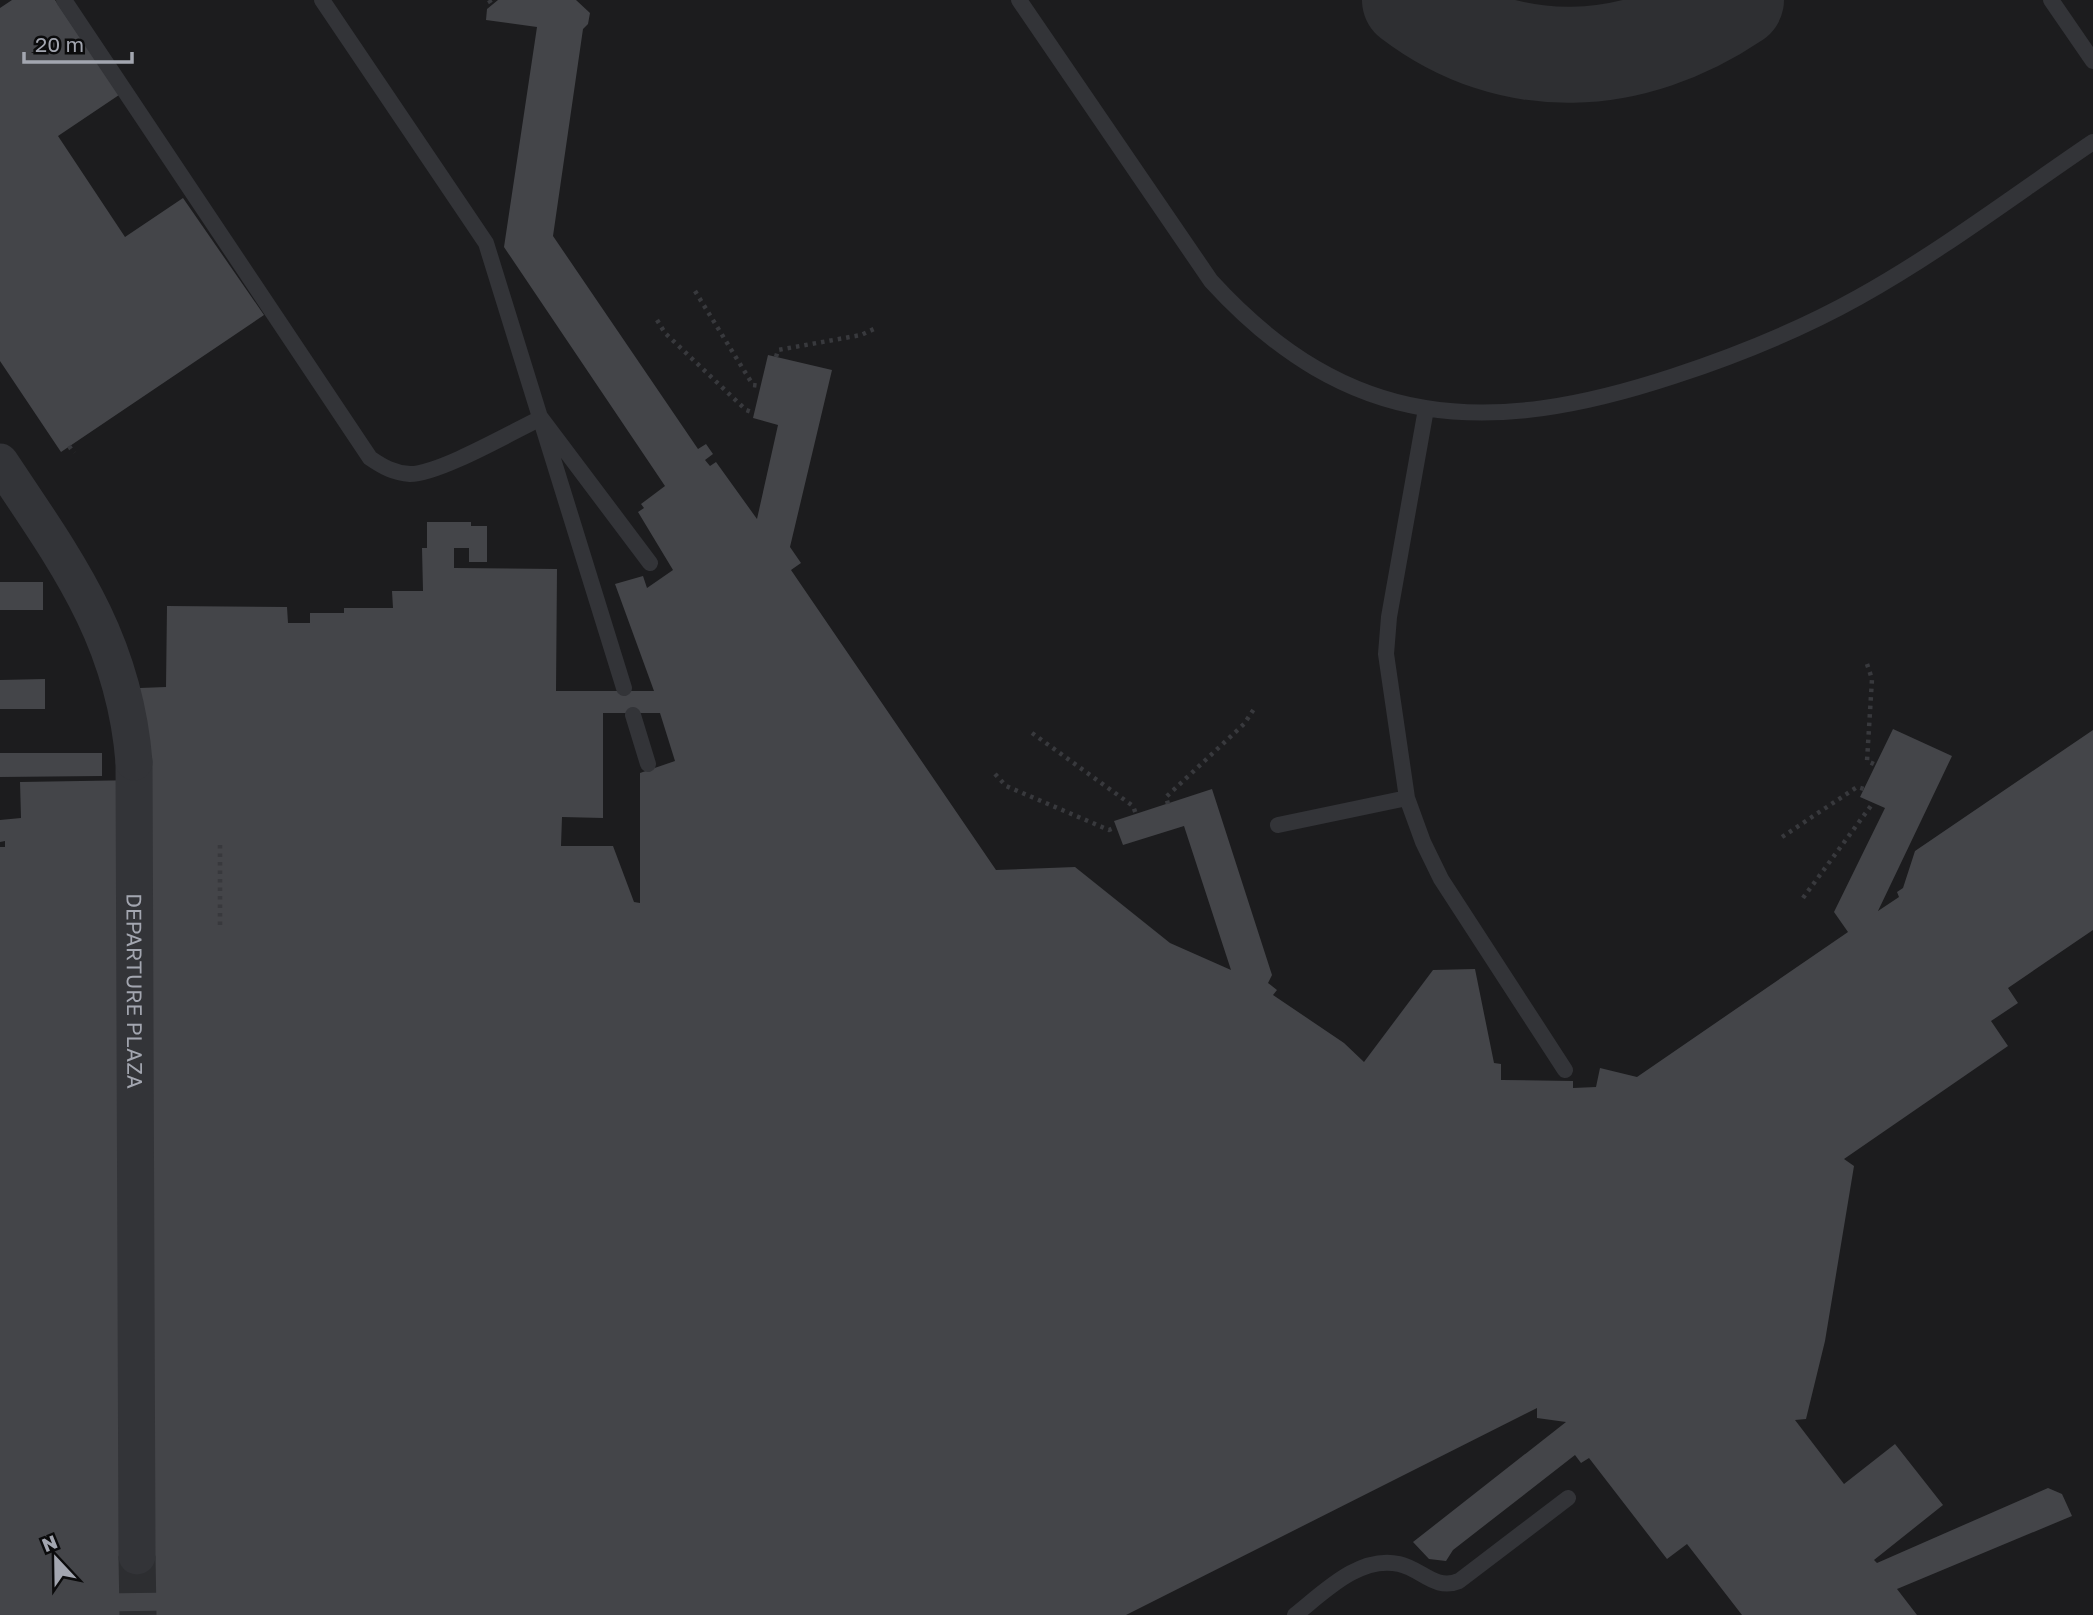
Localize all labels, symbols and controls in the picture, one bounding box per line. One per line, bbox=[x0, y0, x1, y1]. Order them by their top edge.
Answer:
scale bar bbox=[24, 21, 133, 65]
text: 20 m bbox=[35, 31, 84, 57]
street label: DEPARTURE PLAZA bbox=[121, 893, 148, 1089]
north arrow bbox=[21, 1524, 91, 1594]
text: N bbox=[38, 1529, 60, 1556]

